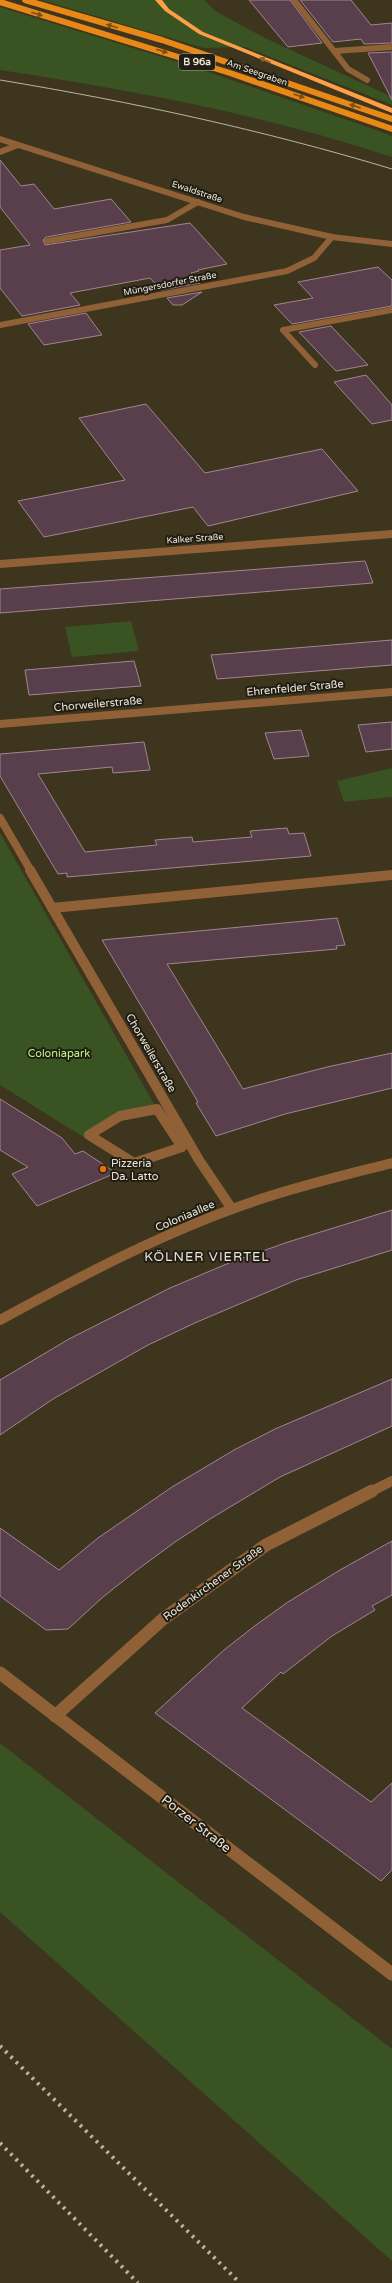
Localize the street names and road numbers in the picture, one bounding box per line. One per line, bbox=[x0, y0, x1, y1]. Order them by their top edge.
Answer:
road number: B 96a bbox=[179, 54, 215, 70]
street label: Am Seegraben bbox=[225, 57, 289, 89]
street label: Ewaldstraße bbox=[170, 179, 224, 205]
street label: Müngersdorfer Straße bbox=[123, 270, 217, 298]
street label: Kalker Straße bbox=[166, 532, 224, 546]
street label: Ehrenfelder Straße bbox=[246, 677, 344, 699]
street label: Chorweilerstraße bbox=[53, 694, 143, 714]
street label: Chorweilerstraße bbox=[123, 1011, 179, 1095]
street label: Coloniaallee bbox=[153, 1198, 217, 1234]
street label: Rodenkirchener Straße bbox=[161, 1542, 265, 1624]
street label: Porzer Straße bbox=[158, 1792, 234, 1856]

